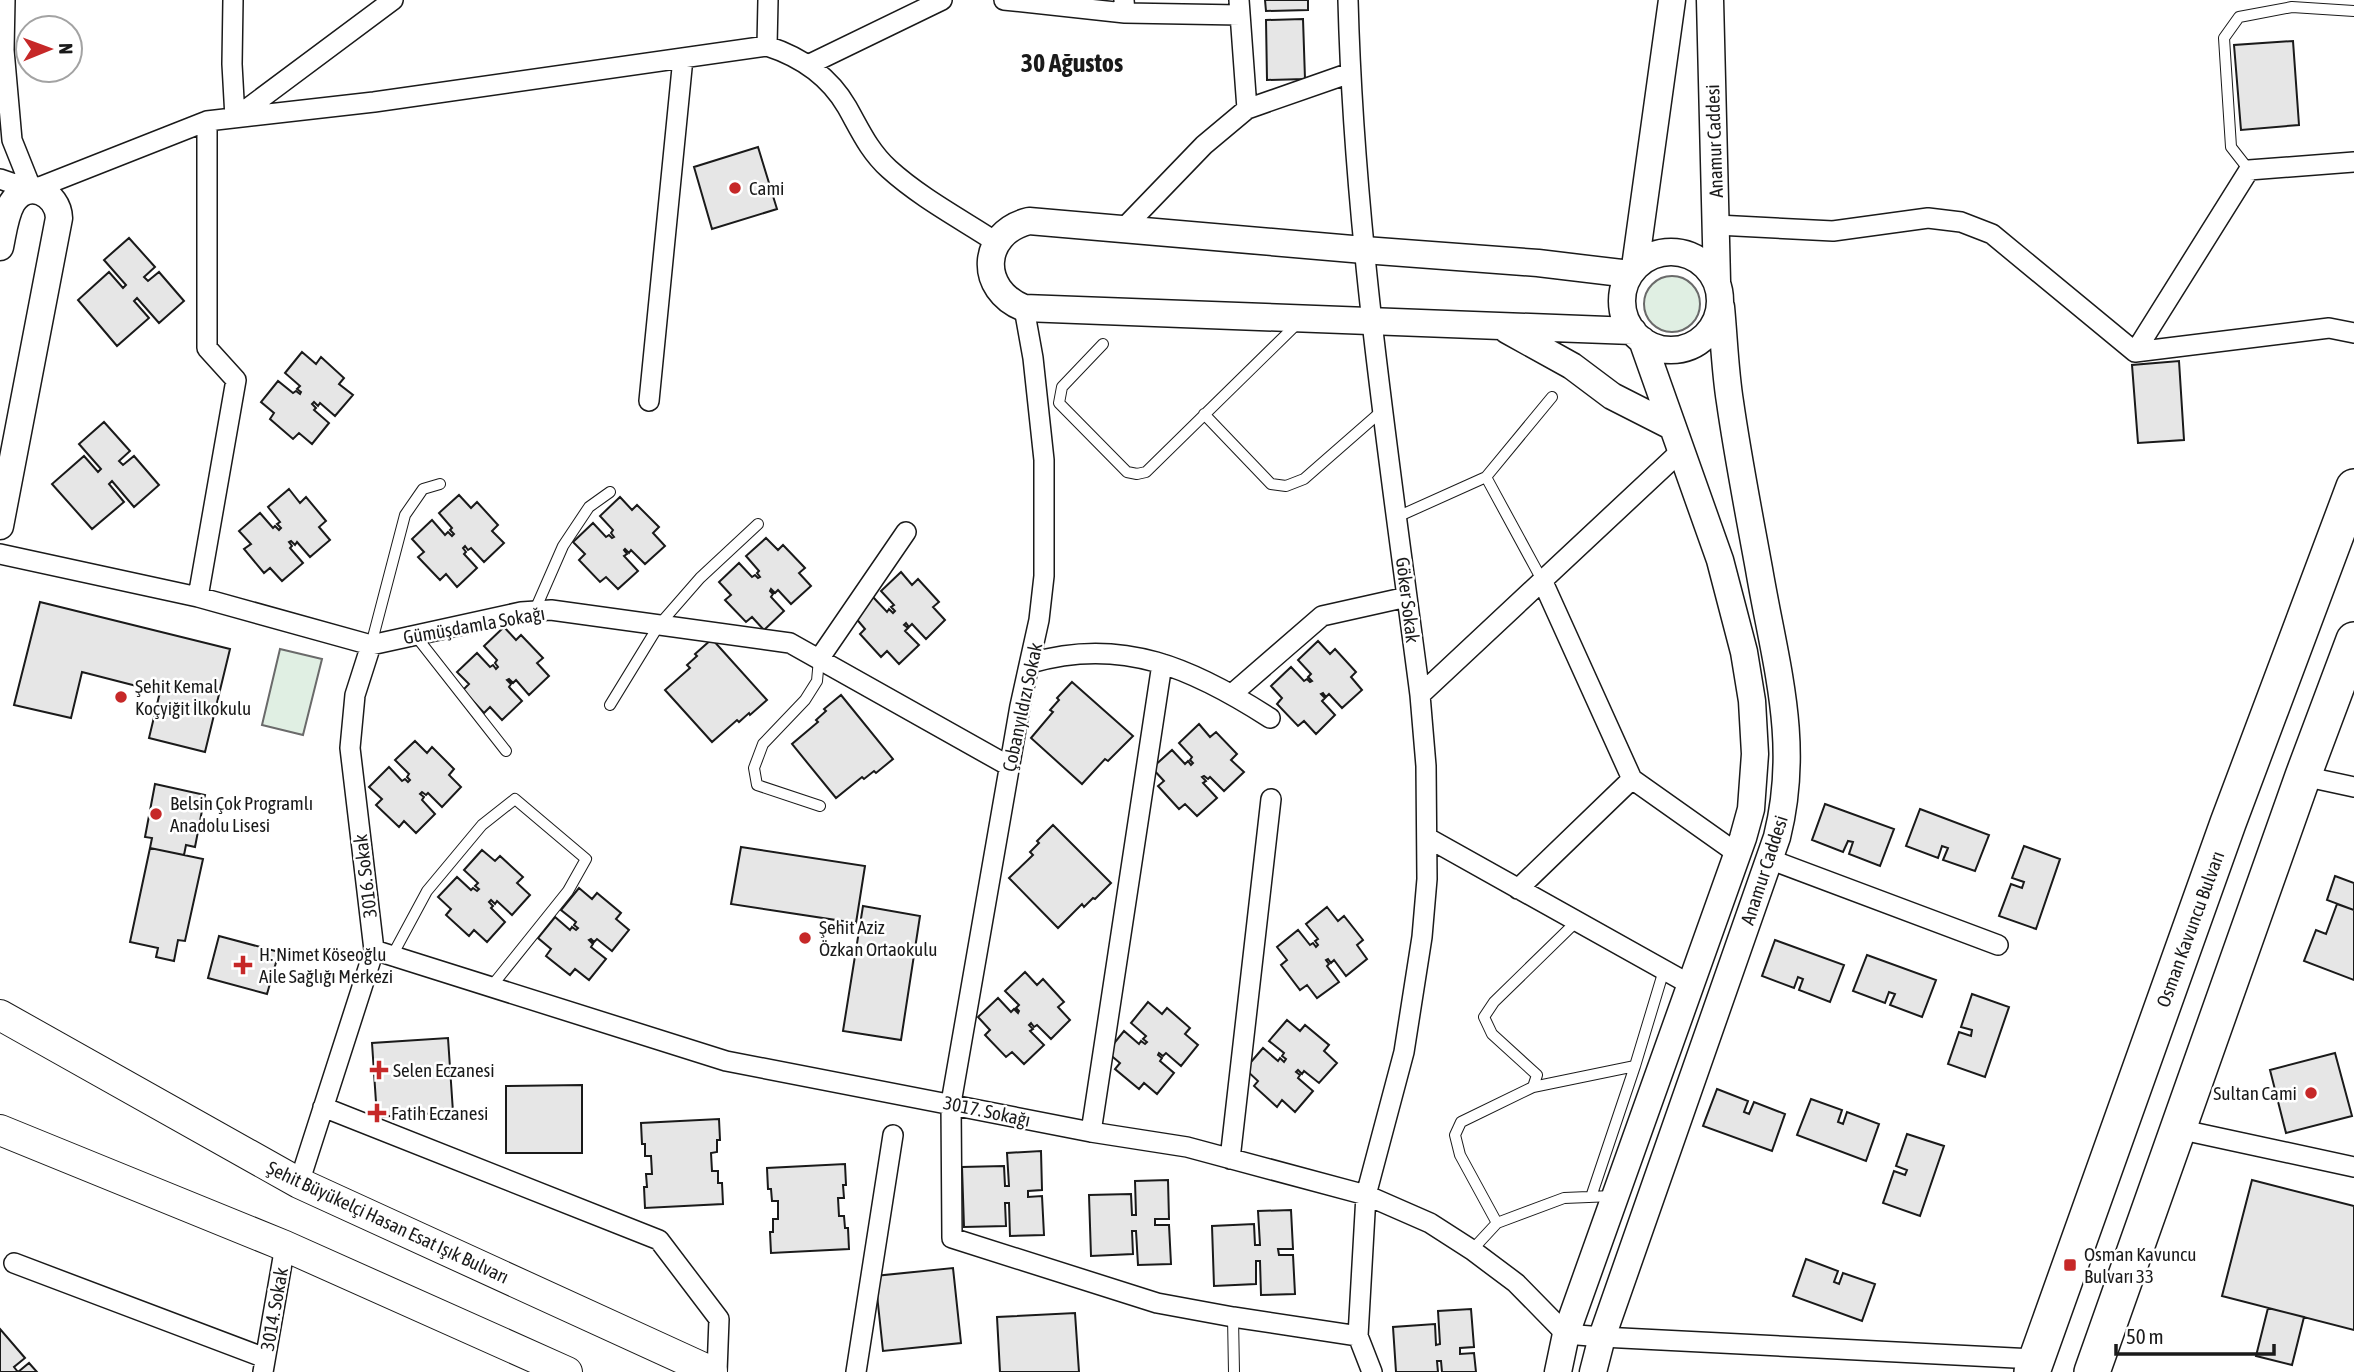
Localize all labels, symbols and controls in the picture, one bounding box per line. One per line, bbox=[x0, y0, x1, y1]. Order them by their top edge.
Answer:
north arrow bbox=[14, 14, 84, 84]
text: N bbox=[55, 43, 77, 55]
district label: 30 Ağustos bbox=[1021, 48, 1123, 78]
street label: Anamur Caddesi bbox=[1701, 84, 1727, 198]
place label: Cami bbox=[749, 177, 784, 199]
marker: Cami bbox=[727, 180, 743, 196]
street label: Göker Sokak bbox=[1392, 556, 1424, 645]
street label: Gümüşdamla Sokağı bbox=[401, 602, 547, 648]
street label: Çobanyıldızı Sokak bbox=[998, 640, 1047, 773]
place label: Şehit Kemal Koçyiğit İlkokulu bbox=[135, 675, 251, 719]
marker: Şehit Kemal Koçyiğit İlkokulu bbox=[113, 689, 129, 705]
place label: Belsin Çok Programlı Anadolu Lisesi bbox=[170, 792, 313, 836]
marker: Belsin Çok Programlı Anadolu Lisesi bbox=[148, 806, 164, 822]
street label: Anamur Caddesi bbox=[1736, 813, 1792, 927]
street label: 3016. Sokak bbox=[349, 832, 381, 919]
street label: Osman Kavuncu Bulvarı bbox=[2152, 848, 2228, 1010]
place label: Şehit Aziz Özkan Ortaokulu bbox=[819, 916, 937, 960]
marker: Şehit Aziz Özkan Ortaokulu bbox=[797, 930, 813, 946]
place label: H. Nimet Köseoğlu Aile Sağlığı Merkezi bbox=[259, 943, 393, 987]
marker: H. Nimet Köseoğlu Aile Sağlığı Merkezi bbox=[233, 955, 253, 975]
place label: Selen Eczanesi bbox=[393, 1059, 495, 1081]
marker: Selen Eczanesi bbox=[371, 1062, 387, 1078]
place label: Sultan Cami bbox=[2213, 1082, 2297, 1104]
marker: Sultan Cami bbox=[2303, 1085, 2319, 1101]
street label: 3017. Sokağı bbox=[941, 1091, 1033, 1131]
place label: Fatih Eczanesi bbox=[391, 1102, 489, 1124]
marker: Fatih Eczanesi bbox=[369, 1105, 385, 1121]
street label: Şehit Büyükelçi Hasan Esat Işık Bulvarı bbox=[264, 1156, 512, 1288]
place label: Osman Kavuncu Bulvarı 33 bbox=[2084, 1243, 2196, 1287]
marker: Osman Kavuncu Bulvarı 33 bbox=[2062, 1257, 2078, 1273]
street label: 3014. Sokak bbox=[256, 1265, 292, 1352]
scale bar bbox=[2116, 1312, 2274, 1356]
text: 50 m bbox=[2126, 1324, 2164, 1348]

